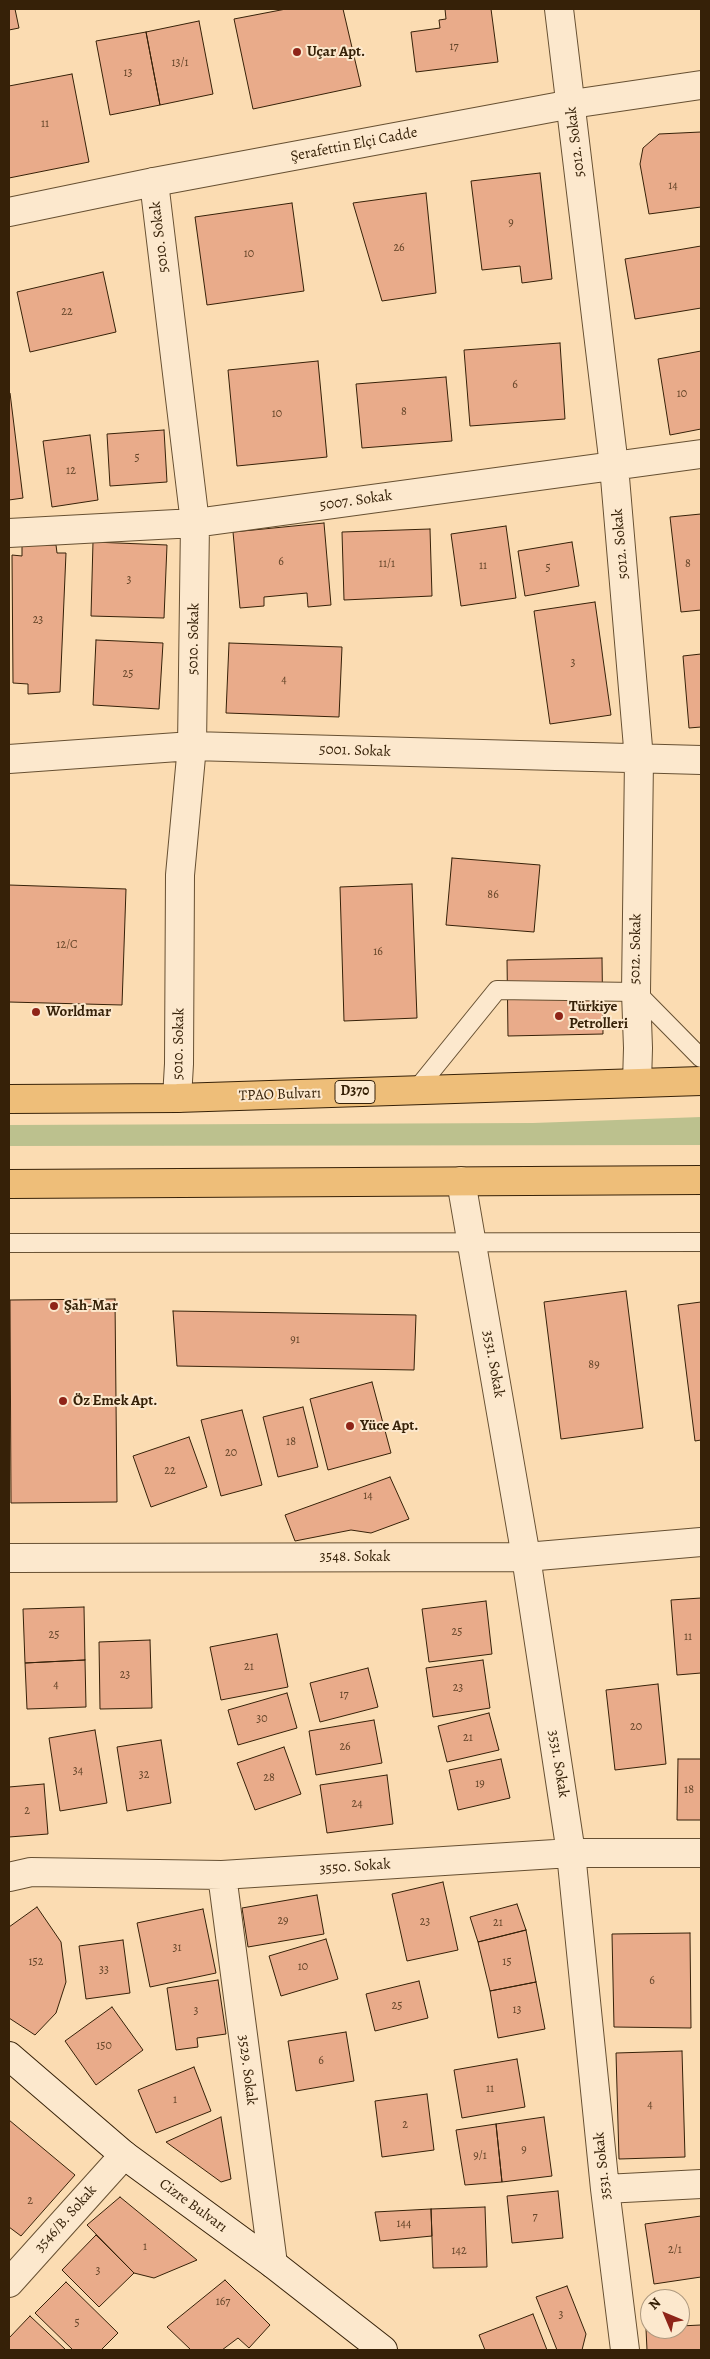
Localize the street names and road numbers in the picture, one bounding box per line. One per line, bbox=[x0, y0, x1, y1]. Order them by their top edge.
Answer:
street label: 5012. Sokak bbox=[563, 106, 589, 178]
street label: Şerafettin Elçi Cadde bbox=[289, 124, 419, 166]
street label: 5010. Sokak bbox=[147, 200, 173, 274]
street label: 5007. Sokak bbox=[319, 487, 393, 515]
street label: 5012. Sokak bbox=[609, 508, 633, 580]
street label: 5010. Sokak bbox=[184, 603, 204, 675]
street label: 5001. Sokak bbox=[319, 741, 391, 761]
street label: 5012. Sokak bbox=[626, 913, 646, 985]
street label: 5010. Sokak bbox=[169, 1008, 189, 1080]
road number: D370 bbox=[335, 1080, 375, 1104]
street label: TPAO Bulvarı bbox=[239, 1085, 321, 1105]
street label: 3531. Sokak bbox=[478, 1329, 508, 1399]
street label: 3548. Sokak bbox=[319, 1548, 391, 1566]
street label: 3531. Sokak bbox=[544, 1729, 572, 1799]
street label: 3550. Sokak bbox=[319, 1856, 391, 1878]
street label: 3529. Sokak bbox=[234, 2034, 260, 2106]
street label: 3531. Sokak bbox=[590, 2131, 616, 2201]
street label: Cizre Bulvarı bbox=[155, 2175, 231, 2237]
street label: 3546/B. Sokak bbox=[31, 2182, 101, 2256]

